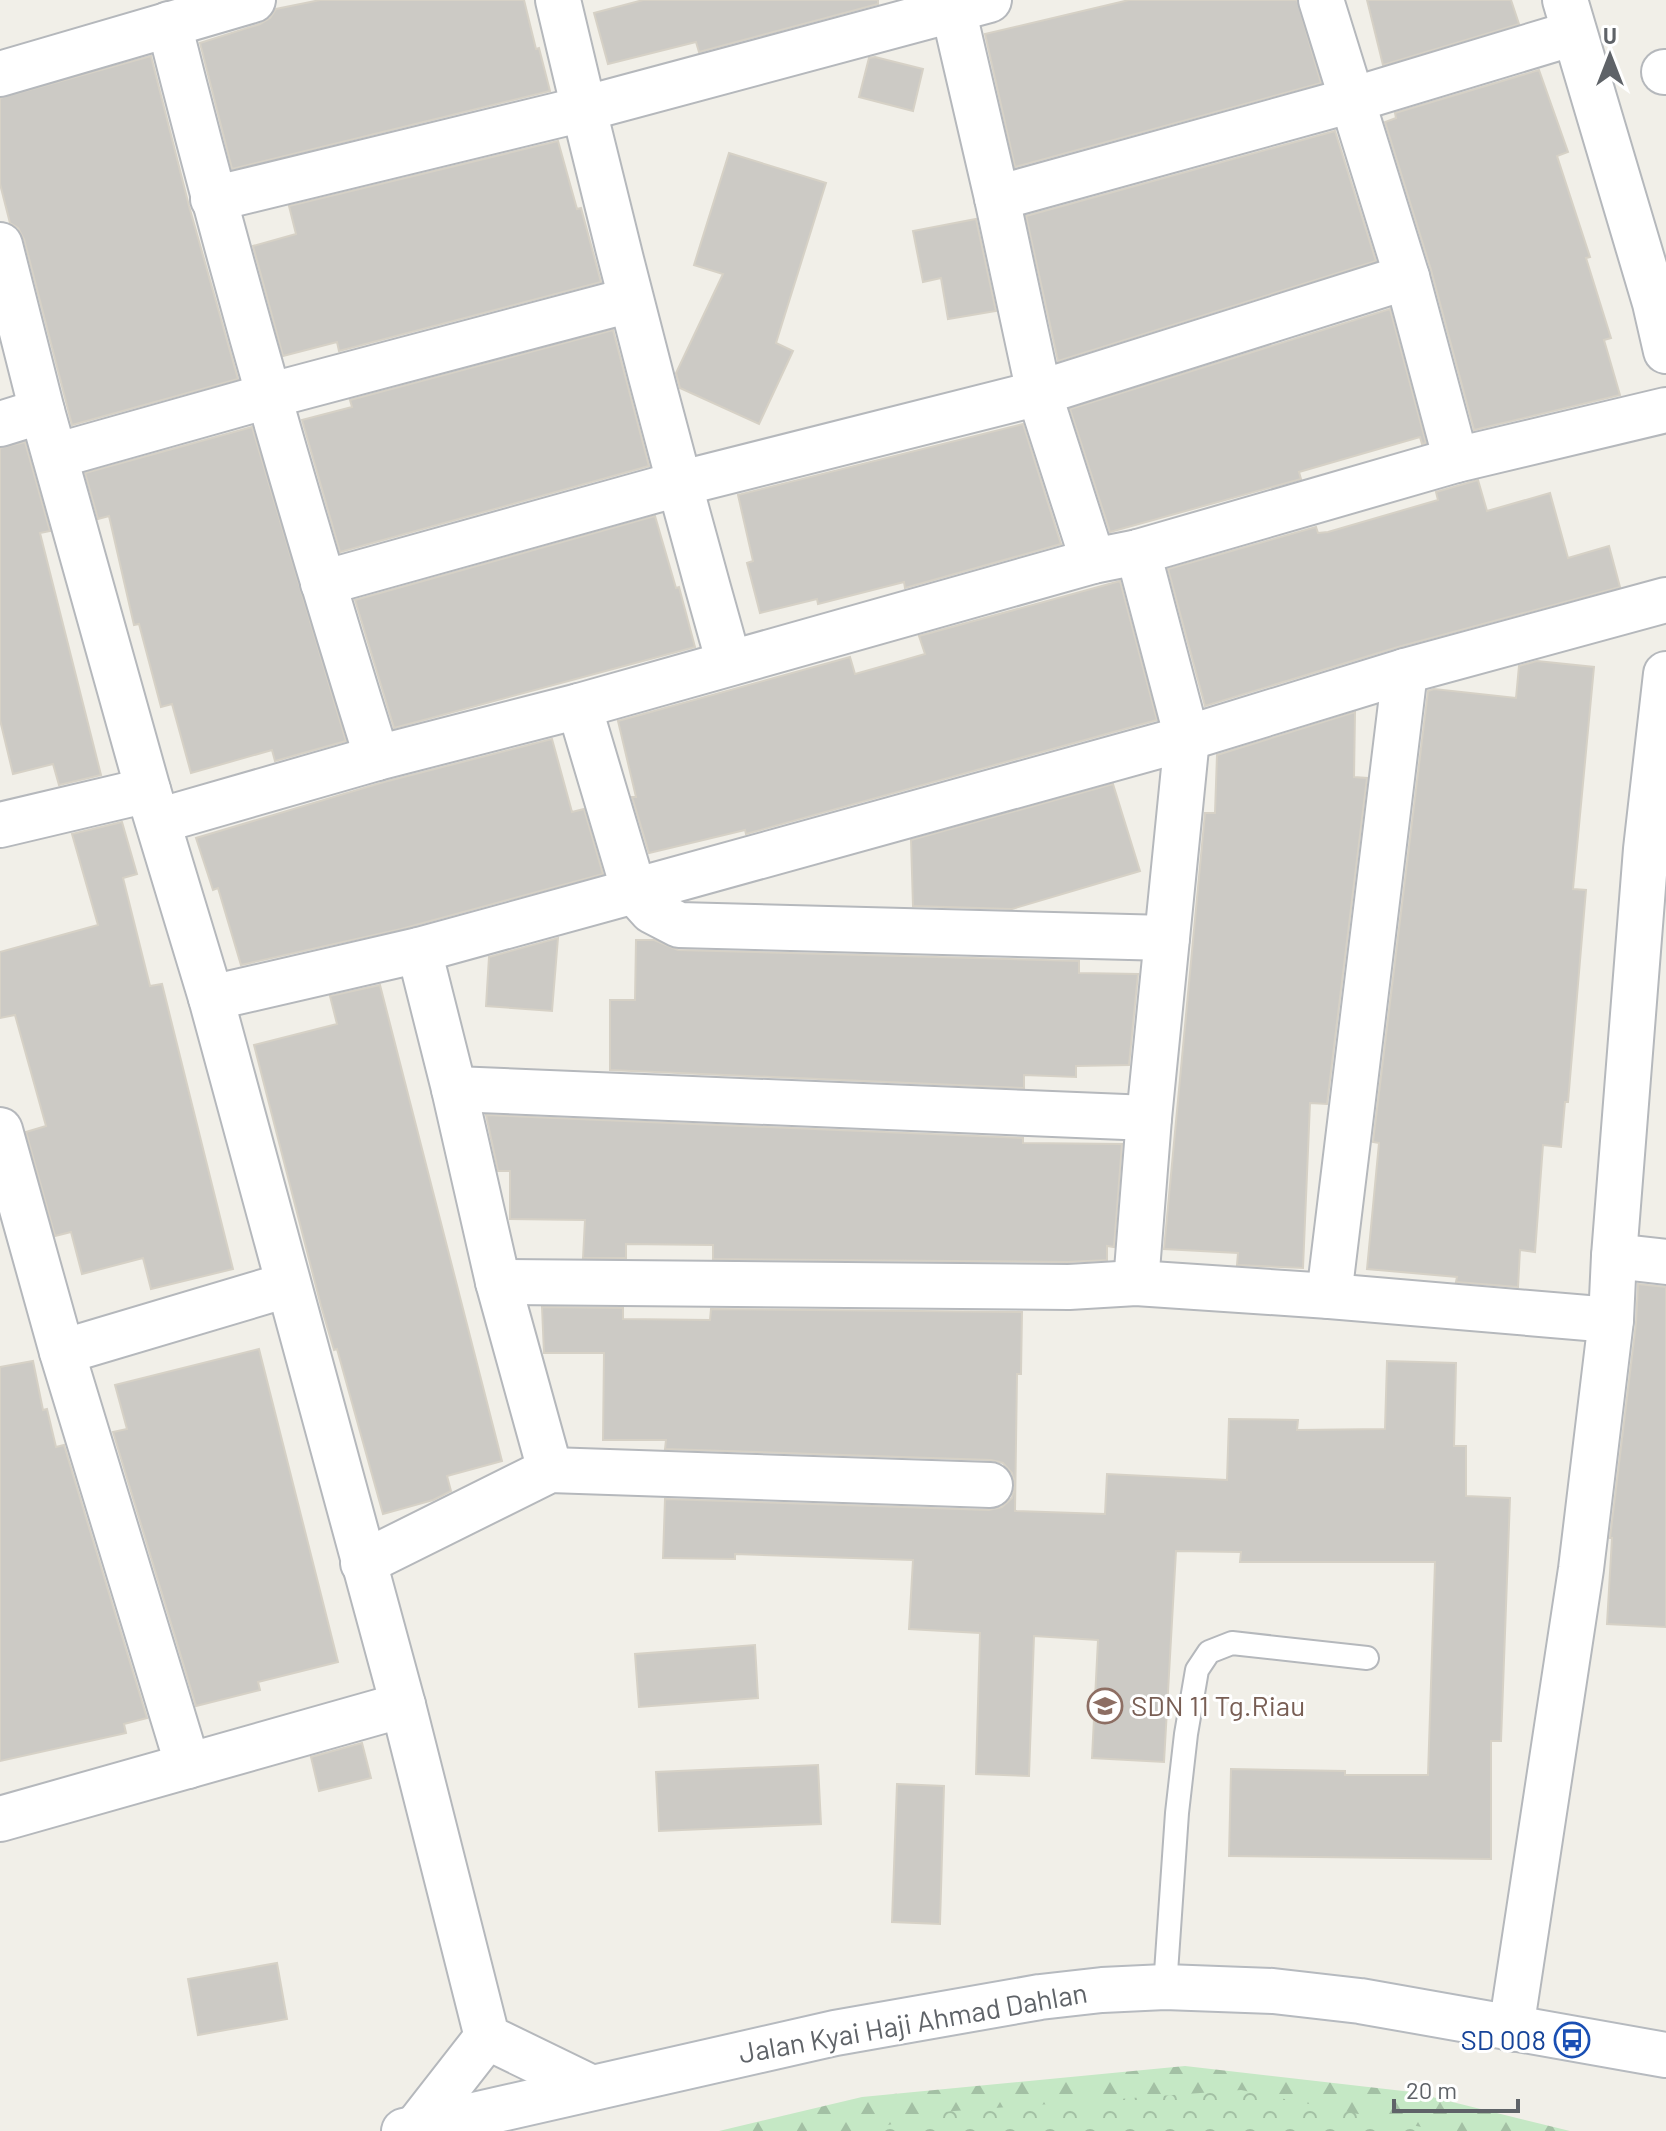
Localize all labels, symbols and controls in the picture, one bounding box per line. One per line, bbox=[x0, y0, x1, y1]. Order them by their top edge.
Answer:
north arrow bbox=[1570, 16, 1650, 96]
text: U bbox=[1603, 22, 1617, 48]
school or university icon: SDN 11 Tg.Riau bbox=[1086, 1687, 1124, 1725]
place label: SDN 11 Tg.Riau bbox=[1131, 1688, 1305, 1722]
street label: Jalan Kyai Haji Ahmad Dahlan bbox=[736, 1975, 1090, 2069]
bus stop icon: SD 008 bbox=[1553, 2021, 1591, 2059]
place label: SD 008 bbox=[1461, 2022, 1546, 2056]
scale bar bbox=[1394, 2063, 1518, 2113]
text: 20 m bbox=[1406, 2075, 1457, 2104]

